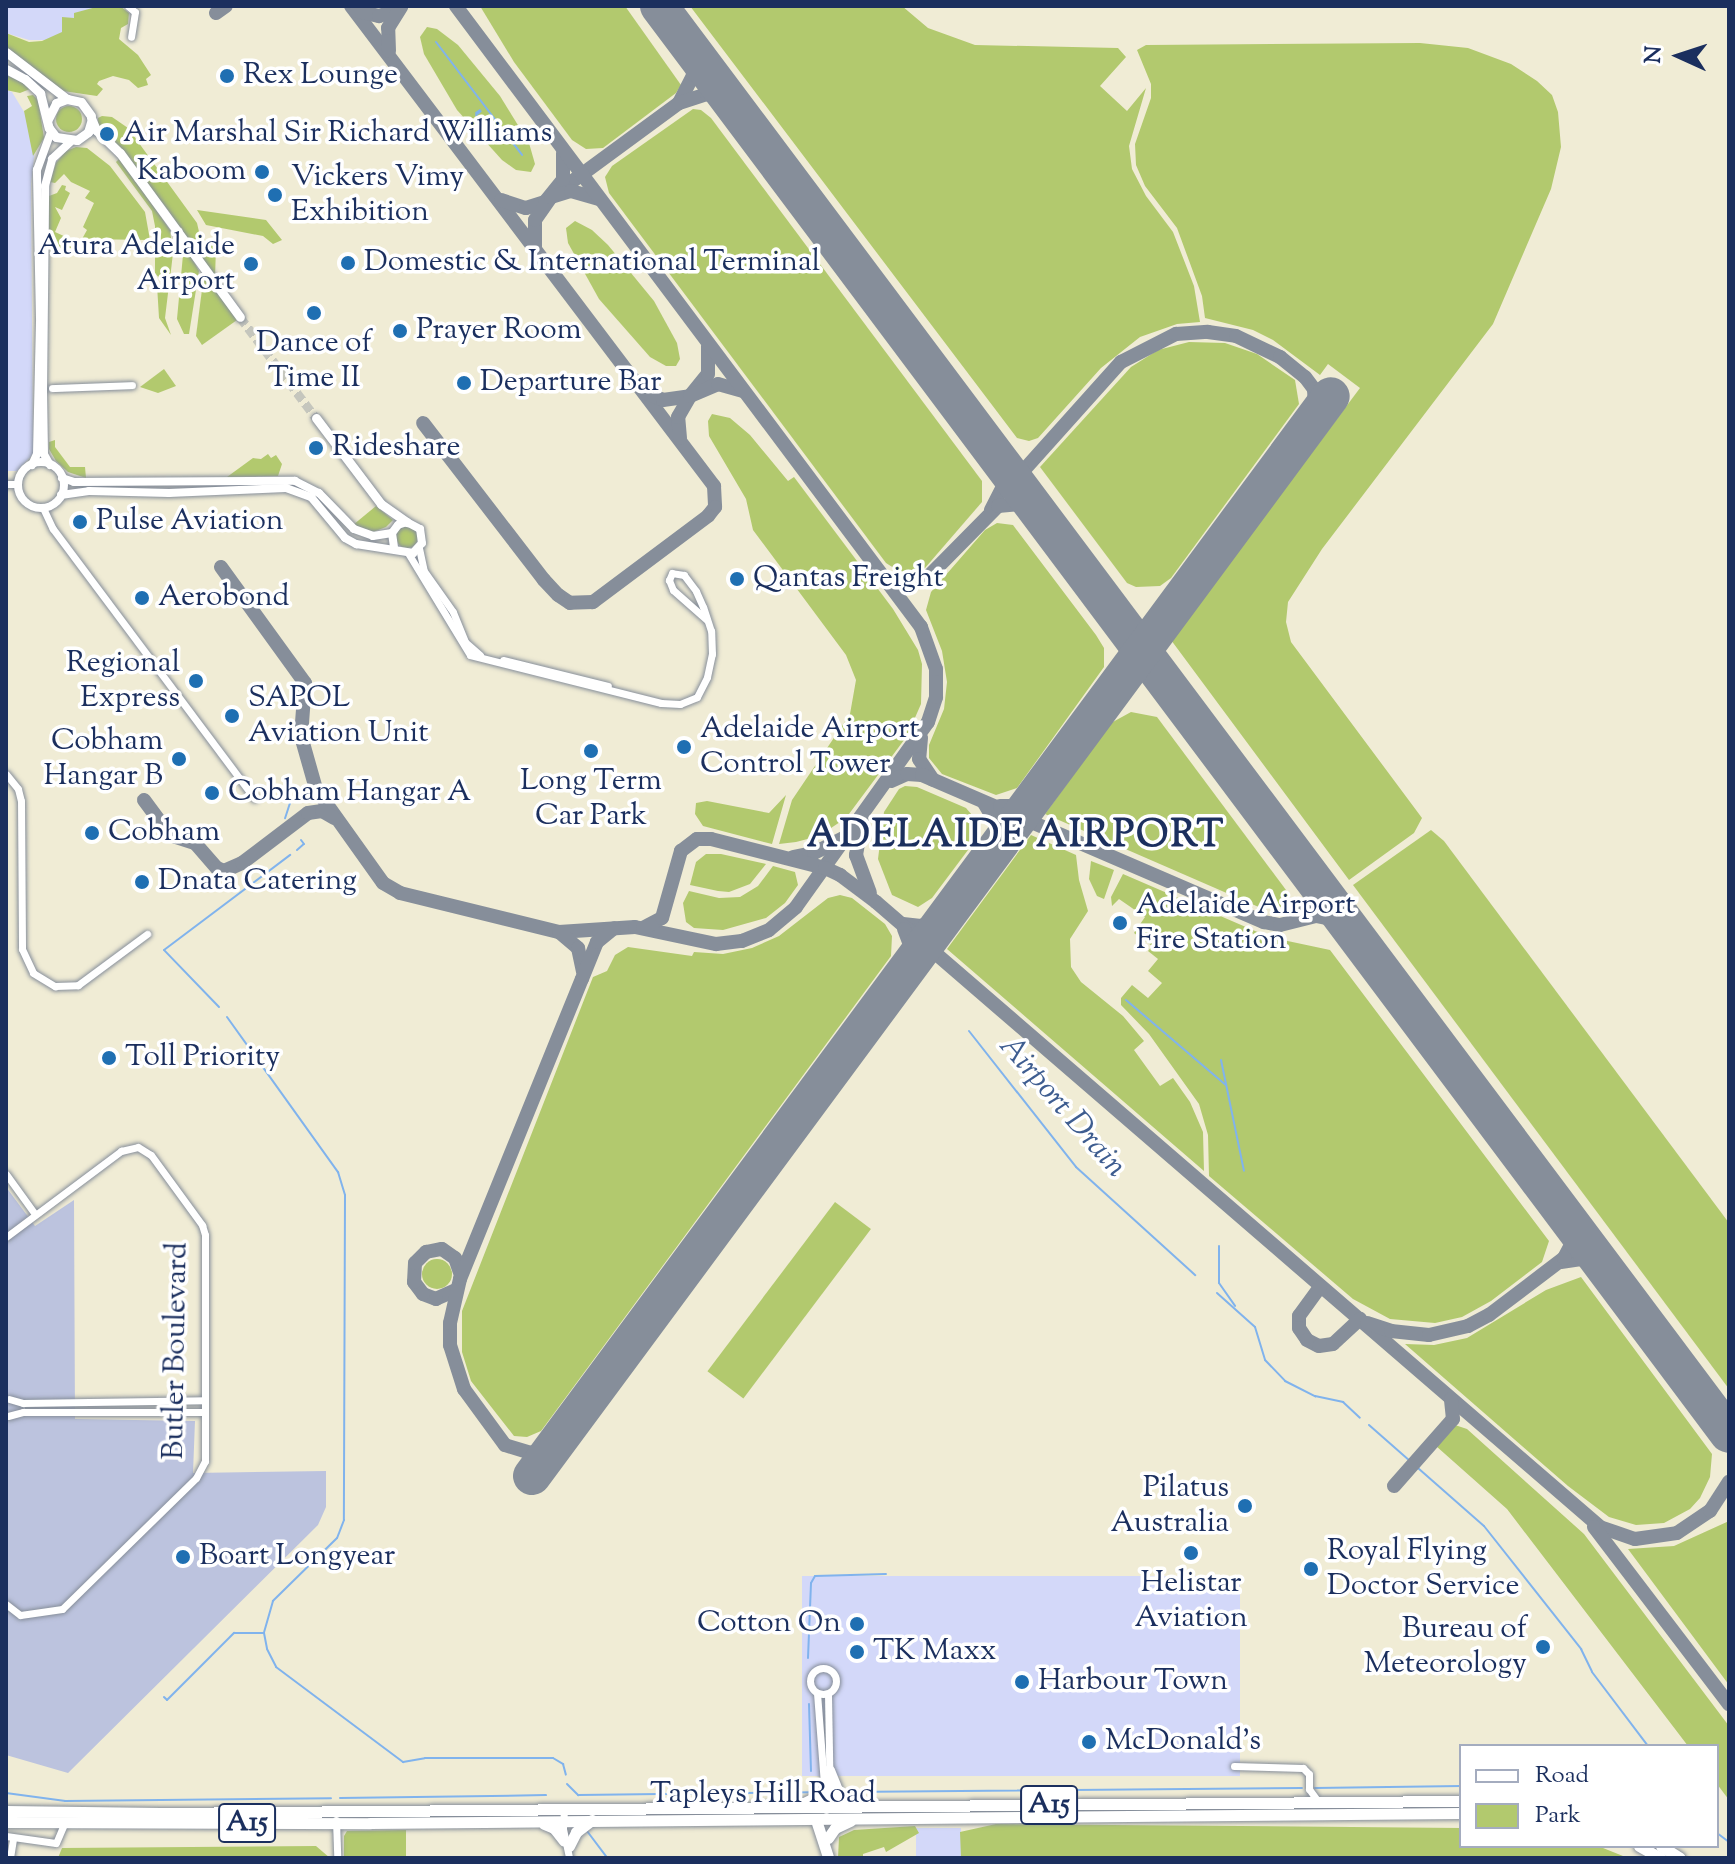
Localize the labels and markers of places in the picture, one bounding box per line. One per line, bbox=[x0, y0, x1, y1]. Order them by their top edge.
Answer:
place label: Rex Lounge bbox=[243, 58, 398, 94]
marker: Rex Lounge bbox=[218, 67, 236, 85]
place label: Air Marshal Sir Richard Williams bbox=[123, 116, 552, 152]
marker: Air Marshal Sir Richard Williams bbox=[98, 125, 116, 143]
place label: Kaboom bbox=[137, 154, 246, 190]
place label: Vickers Vimy Exhibition bbox=[291, 160, 464, 230]
marker: Kaboom bbox=[253, 163, 271, 181]
marker: Vickers Vimy Exhibition bbox=[266, 186, 284, 204]
place label: Atura Adelaide Airport bbox=[37, 229, 235, 300]
place label: Domestic & International Terminal bbox=[364, 245, 820, 281]
marker: Domestic & International Terminal bbox=[339, 254, 357, 272]
marker: Atura Adelaide Airport bbox=[242, 255, 260, 273]
marker: Dance of Time II bbox=[305, 304, 323, 322]
place label: Prayer Room bbox=[416, 313, 581, 349]
marker: Prayer Room bbox=[391, 322, 409, 340]
place label: Dance of Time II bbox=[256, 326, 372, 396]
place label: Departure Bar bbox=[480, 365, 661, 401]
marker: Departure Bar bbox=[455, 374, 473, 392]
place label: Rideshare bbox=[332, 430, 461, 466]
marker: Rideshare bbox=[307, 439, 325, 457]
place label: Pulse Aviation bbox=[96, 504, 284, 540]
marker: Pulse Aviation bbox=[71, 513, 89, 531]
place label: Qantas Freight bbox=[753, 561, 944, 597]
marker: Qantas Freight bbox=[728, 570, 746, 588]
place label: Aerobond bbox=[158, 580, 289, 616]
marker: Aerobond bbox=[133, 589, 151, 607]
place label: Regional Express bbox=[66, 646, 180, 716]
marker: Regional Express bbox=[187, 672, 205, 690]
place label: SAPOL Aviation Unit bbox=[248, 681, 428, 752]
marker: SAPOL Aviation Unit bbox=[223, 707, 241, 725]
place label: Adelaide Airport Control Tower bbox=[700, 712, 920, 782]
place label: Cobham Hangar B bbox=[43, 724, 163, 794]
marker: Adelaide Airport Control Tower bbox=[675, 738, 693, 756]
marker: Long Term Car Park bbox=[582, 742, 600, 760]
marker: Cobham Hangar B bbox=[170, 750, 188, 768]
place label: Long Term Car Park bbox=[520, 764, 662, 834]
place label: Cobham Hangar A bbox=[228, 775, 471, 811]
marker: Cobham Hangar A bbox=[203, 784, 221, 802]
place label: Cobham bbox=[108, 815, 220, 851]
marker: Cobham bbox=[83, 824, 101, 842]
place label: Dnata Catering bbox=[158, 864, 357, 900]
marker: Dnata Catering bbox=[133, 873, 151, 891]
place label: Adelaide Airport Fire Station bbox=[1136, 888, 1356, 958]
marker: Adelaide Airport Fire Station bbox=[1111, 914, 1129, 932]
place label: Toll Priority bbox=[125, 1040, 280, 1076]
marker: Toll Priority bbox=[100, 1049, 118, 1067]
place label: Pilatus Australia bbox=[1111, 1471, 1229, 1542]
marker: Pilatus Australia bbox=[1236, 1497, 1254, 1515]
place label: Royal Flying Doctor Service bbox=[1327, 1534, 1520, 1604]
place label: Boart Longyear bbox=[199, 1539, 395, 1575]
marker: Helistar Aviation bbox=[1182, 1544, 1200, 1562]
marker: Boart Longyear bbox=[174, 1548, 192, 1566]
marker: Royal Flying Doctor Service bbox=[1302, 1560, 1320, 1578]
place label: Helistar Aviation bbox=[1134, 1566, 1248, 1636]
place label: Cotton On bbox=[697, 1606, 841, 1642]
place label: Bureau of Meteorology bbox=[1364, 1612, 1527, 1682]
marker: Cotton On bbox=[848, 1615, 866, 1633]
place label: TK Maxx bbox=[873, 1634, 996, 1670]
marker: Bureau of Meteorology bbox=[1534, 1638, 1552, 1656]
marker: TK Maxx bbox=[848, 1643, 866, 1661]
place label: Harbour Town bbox=[1038, 1664, 1228, 1700]
marker: Harbour Town bbox=[1013, 1673, 1031, 1691]
place label: McDonald's bbox=[1105, 1724, 1261, 1760]
marker: McDonald's bbox=[1080, 1733, 1098, 1751]

